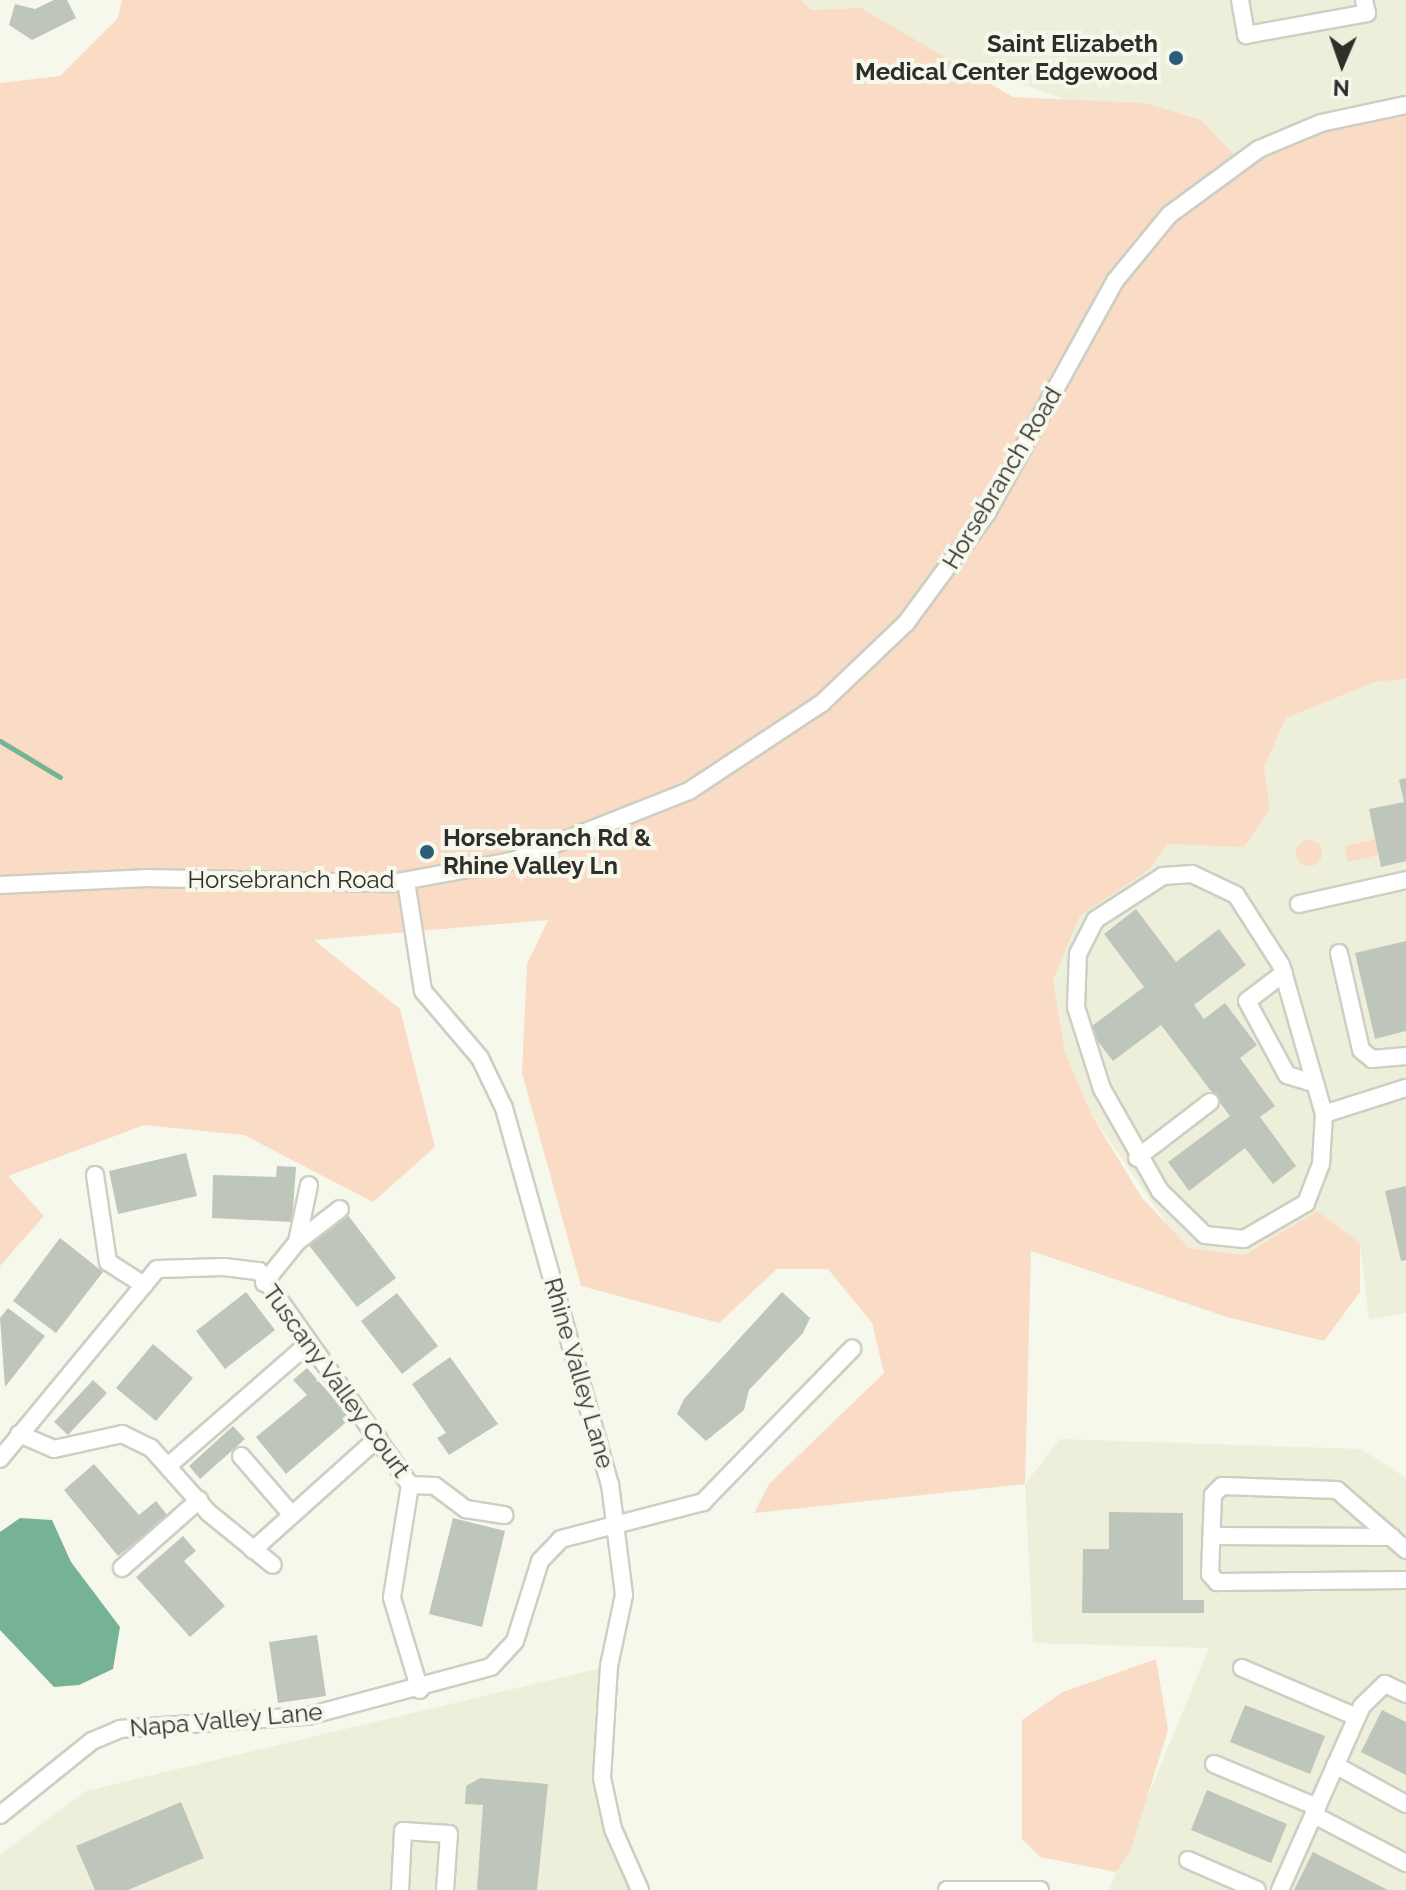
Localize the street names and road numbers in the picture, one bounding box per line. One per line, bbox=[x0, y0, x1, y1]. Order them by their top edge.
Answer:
street label: Horsebranch Road bbox=[936, 382, 1068, 574]
street label: Horsebranch Road bbox=[187, 866, 395, 894]
street label: Rhine Valley Lane bbox=[538, 1274, 620, 1472]
street label: Tuscany Valley Court bbox=[256, 1278, 416, 1484]
street label: Napa Valley Lane bbox=[128, 1697, 324, 1743]

